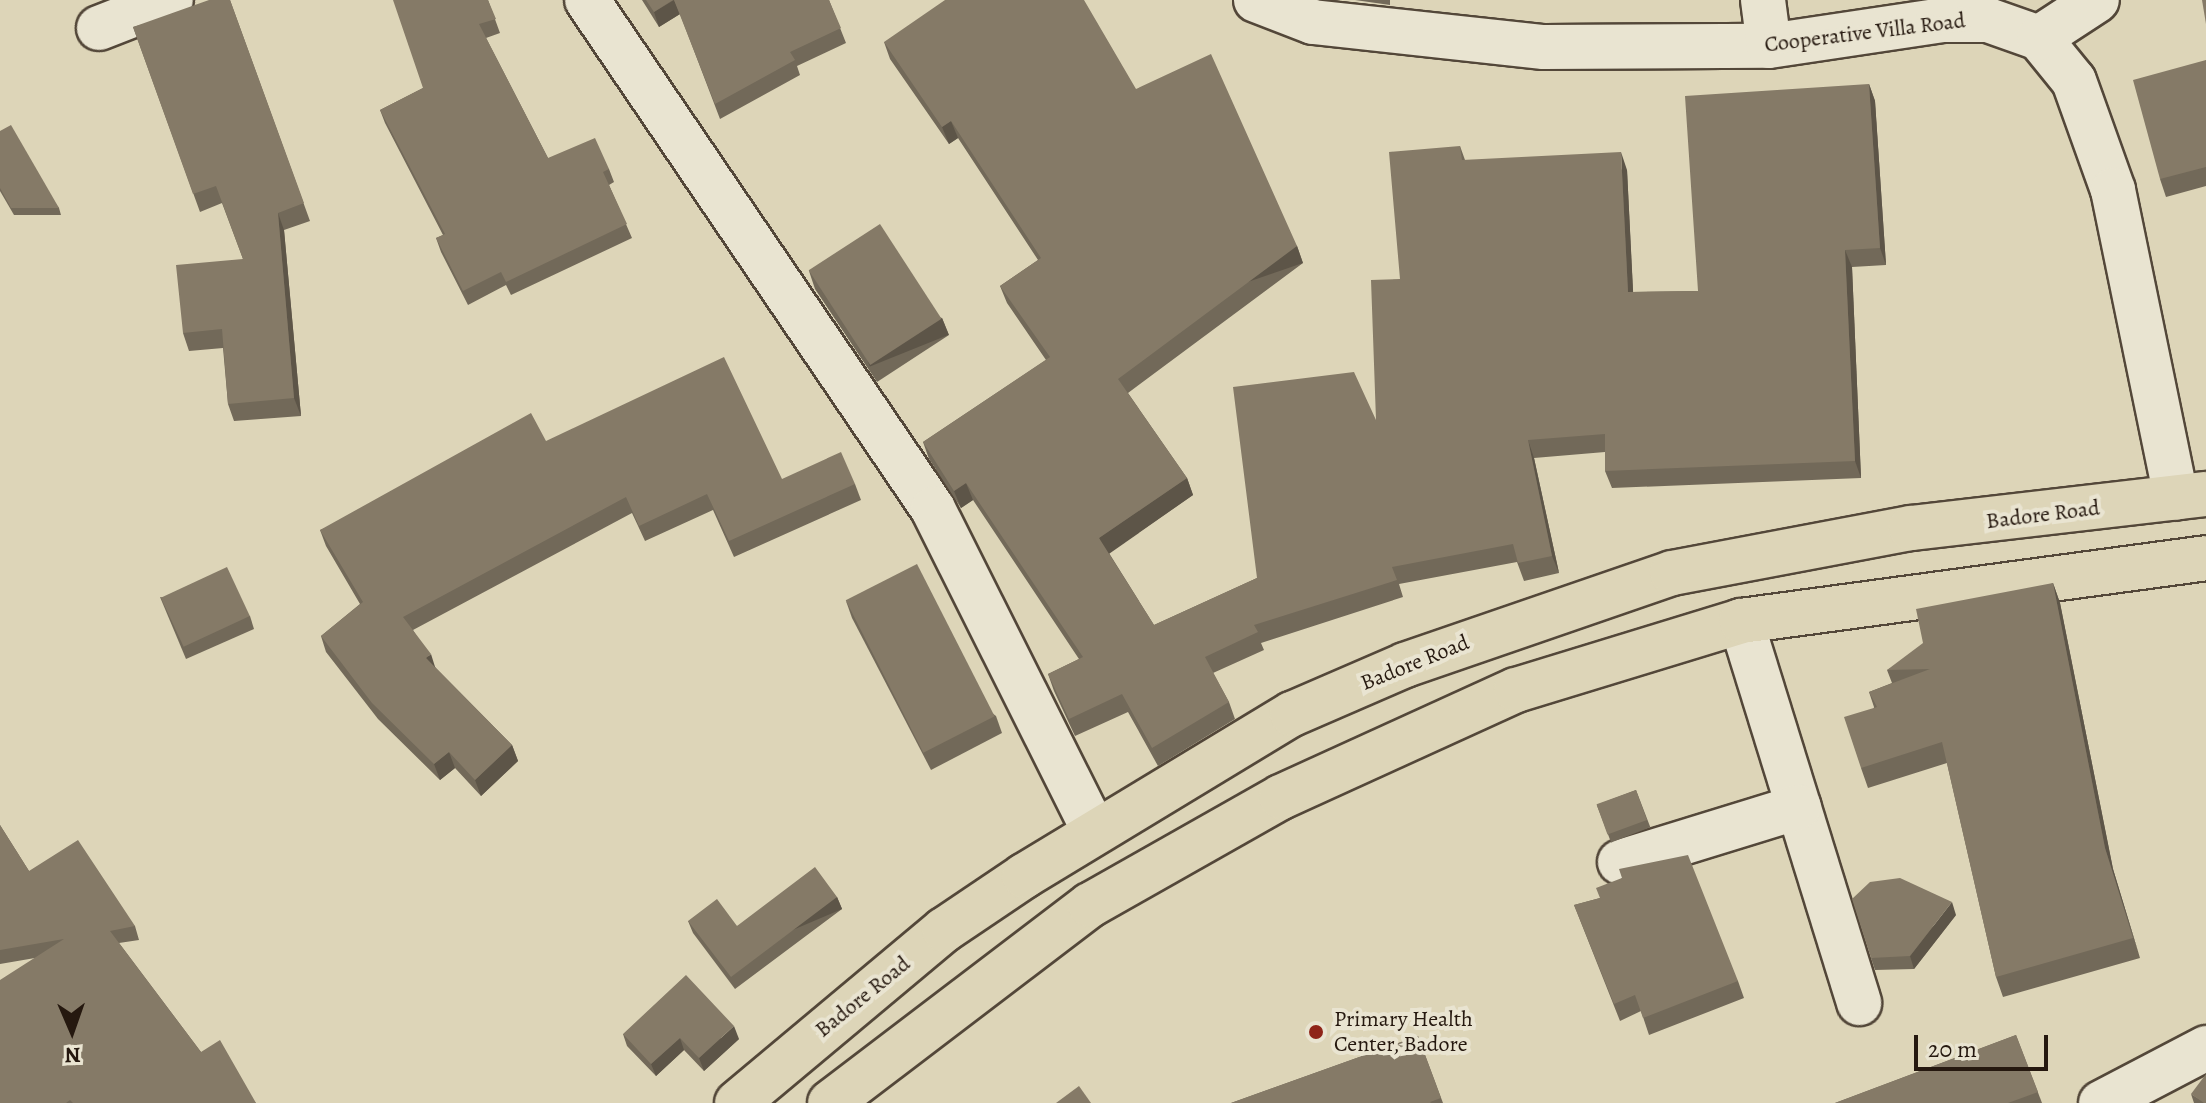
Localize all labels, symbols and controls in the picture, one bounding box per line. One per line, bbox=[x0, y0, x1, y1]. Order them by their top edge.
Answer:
street label: Cooperative Villa Road bbox=[1763, 8, 1967, 58]
street label: Badore Road bbox=[1985, 495, 2101, 535]
street label: Badore Road bbox=[1357, 629, 1473, 697]
street label: Badore Road bbox=[810, 951, 916, 1043]
north arrow bbox=[32, 991, 112, 1071]
place label: Primary Health Center, Badore bbox=[1334, 1006, 1473, 1058]
scale bar bbox=[1918, 1019, 2052, 1069]
marker: Primary Health Center, Badore bbox=[1305, 1021, 1327, 1043]
text: 20 m bbox=[1928, 1033, 1977, 1065]
text: N bbox=[64, 1040, 81, 1070]

